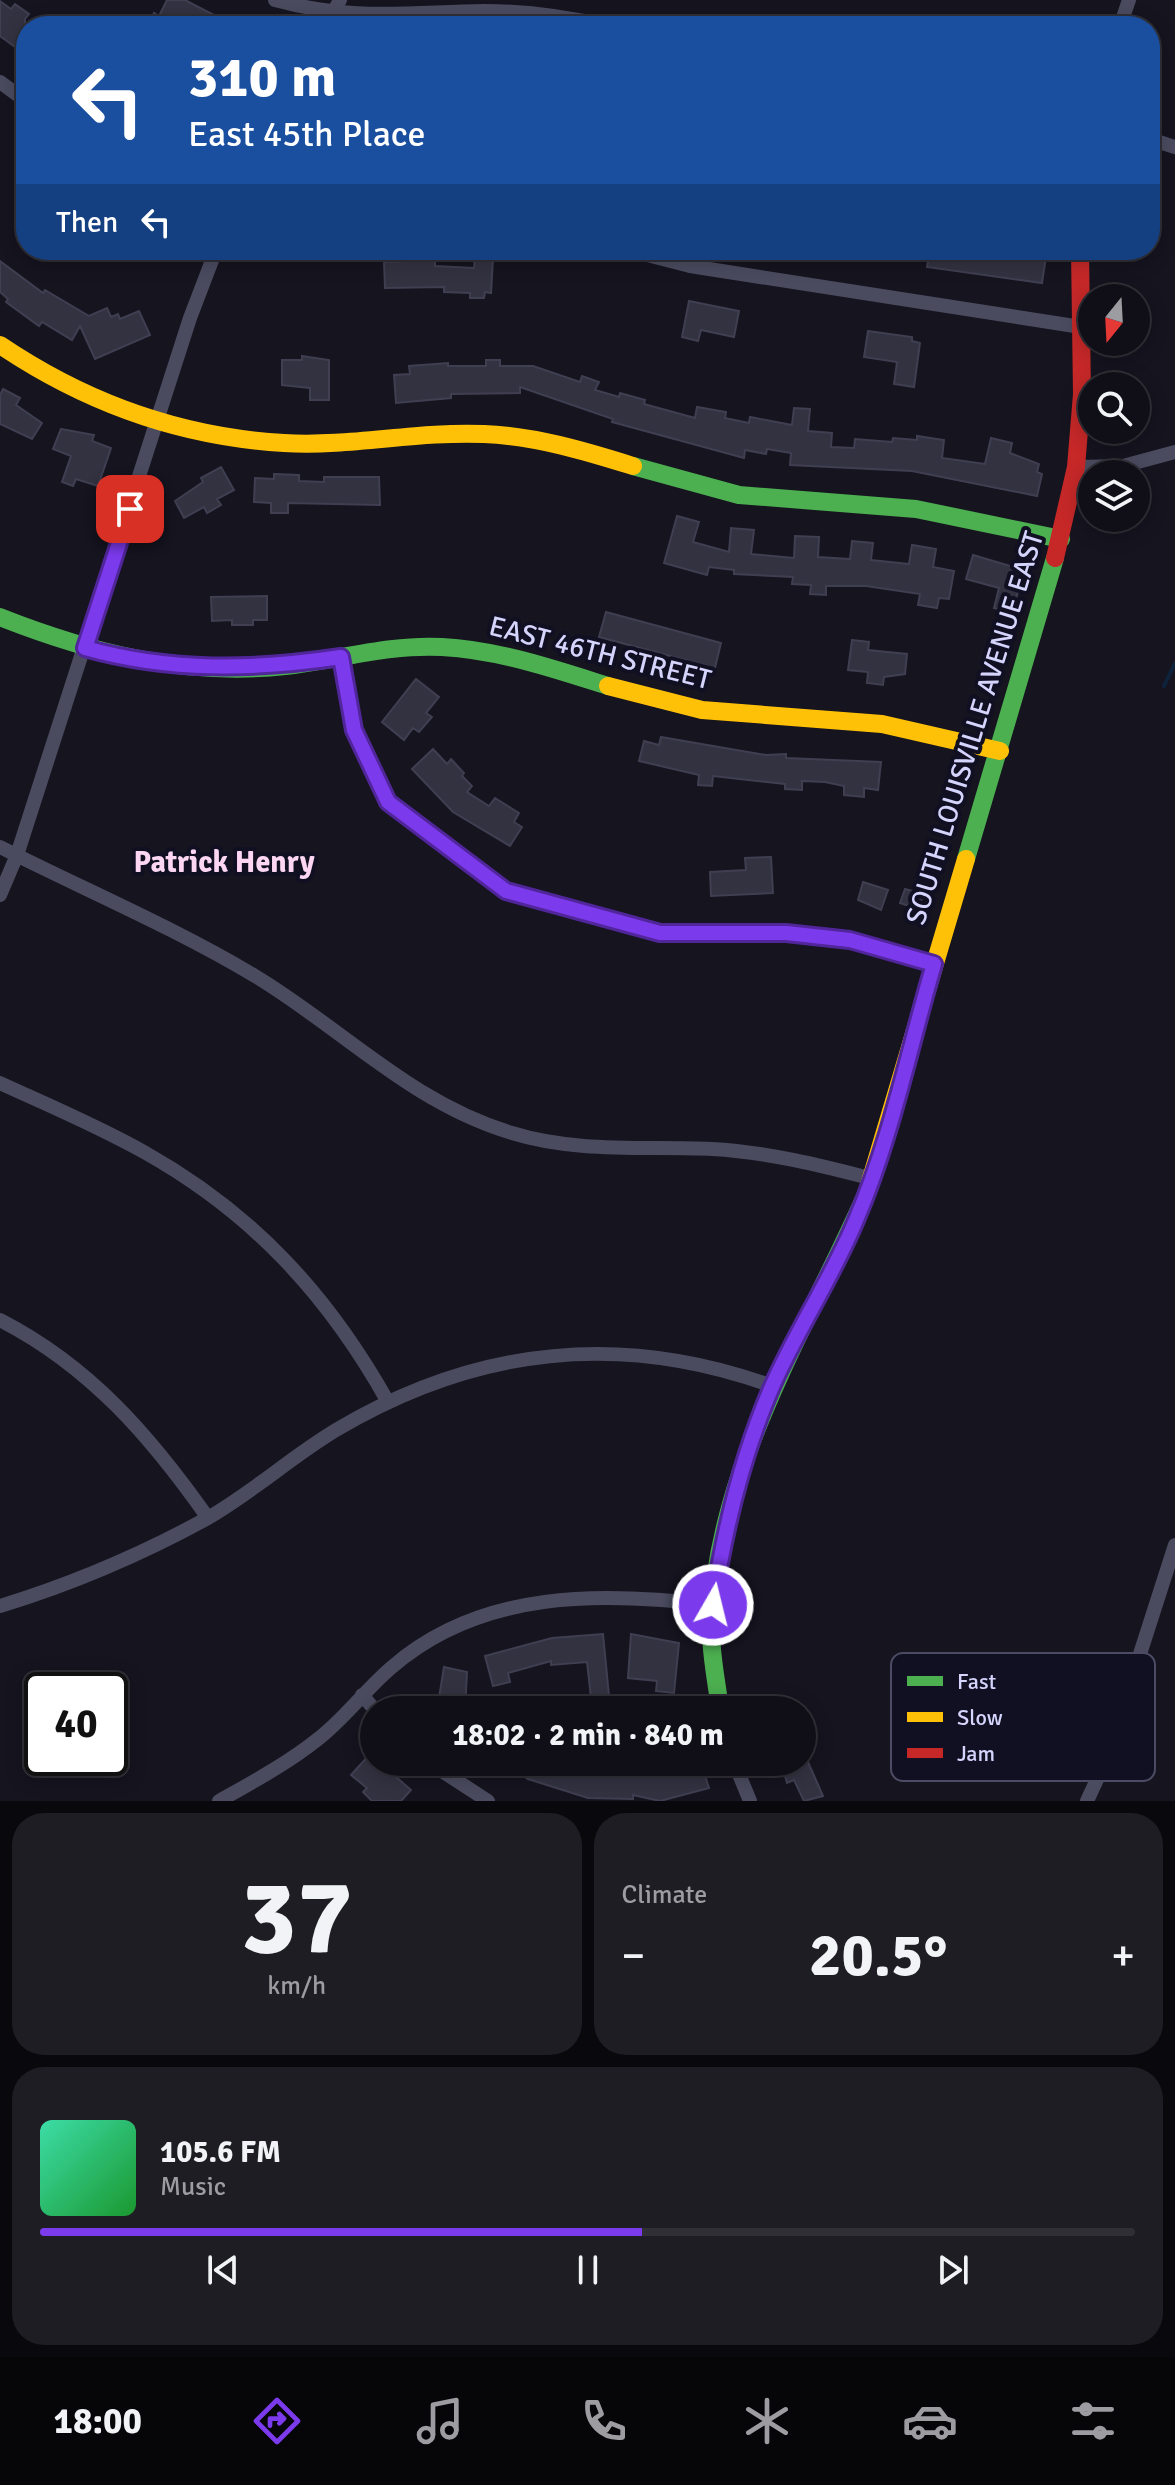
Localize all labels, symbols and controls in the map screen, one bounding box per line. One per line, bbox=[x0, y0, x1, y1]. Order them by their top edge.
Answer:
text: 310 m bbox=[188, 43, 336, 112]
icon: left bbox=[56, 48, 160, 152]
text: East 45th Place bbox=[188, 112, 426, 157]
icon: left bbox=[134, 200, 178, 244]
text: Then bbox=[56, 204, 118, 241]
north arrow bbox=[1078, 284, 1150, 356]
map controls bbox=[1078, 284, 1150, 532]
button: search bbox=[1078, 372, 1150, 444]
button: layers bbox=[1078, 460, 1150, 532]
pin bbox=[96, 475, 164, 543]
icon: arrive bbox=[108, 487, 152, 531]
street label: SOUTH LOUISVILLE AVENUE EAST bbox=[899, 527, 1051, 929]
street label: EAST 46TH STREET bbox=[485, 609, 715, 697]
district label: Patrick Henry bbox=[133, 844, 315, 881]
position arrow bbox=[671, 1563, 755, 1647]
legend bbox=[891, 1653, 1155, 1781]
text: Fast bbox=[957, 1668, 997, 1695]
speed limit sign: 40 bbox=[24, 1672, 128, 1776]
text: Slow bbox=[957, 1704, 1003, 1731]
text: 18:02 · 2 min · 840 m bbox=[452, 1717, 724, 1754]
text: Jam bbox=[957, 1740, 995, 1767]
text: 37 bbox=[241, 1854, 353, 1982]
text: Climate bbox=[622, 1879, 707, 1911]
text: 20.5° bbox=[809, 1919, 947, 1993]
text: − bbox=[622, 1929, 645, 1983]
text: + bbox=[1111, 1929, 1135, 1983]
text: km/h bbox=[267, 1970, 326, 2002]
text: 105.6 FM bbox=[160, 2134, 281, 2171]
text: Music bbox=[160, 2171, 226, 2203]
icon: previous bbox=[201, 2248, 245, 2292]
icon: pause bbox=[566, 2248, 610, 2292]
icon: next bbox=[931, 2248, 975, 2292]
icon: directions bbox=[249, 2393, 305, 2449]
icon: music bbox=[412, 2393, 468, 2449]
icon: phone bbox=[576, 2393, 632, 2449]
icon: climate bbox=[739, 2393, 795, 2449]
icon: car bbox=[902, 2393, 958, 2449]
icon: filters bbox=[1065, 2393, 1121, 2449]
text: 18:00 bbox=[54, 2399, 142, 2444]

